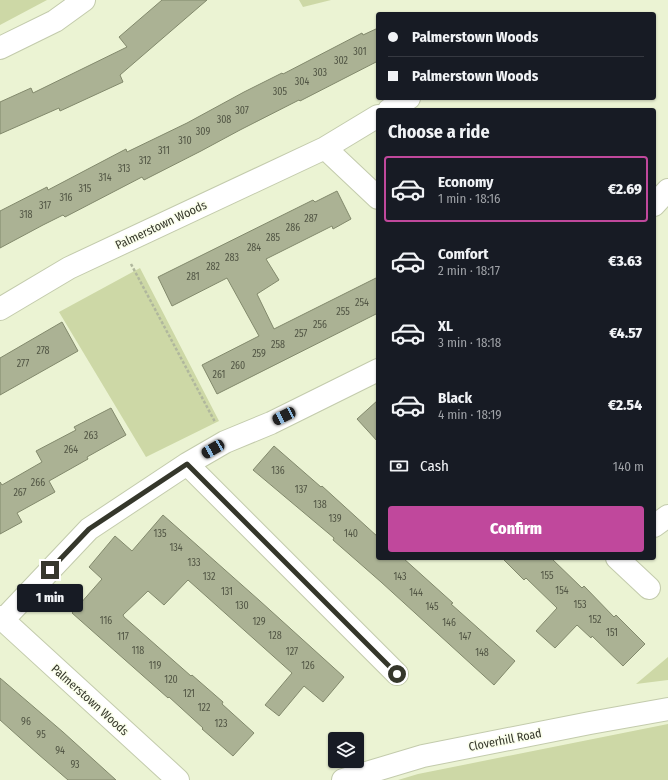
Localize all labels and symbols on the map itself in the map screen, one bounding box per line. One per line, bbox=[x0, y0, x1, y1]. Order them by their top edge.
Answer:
house number: 301 bbox=[353, 46, 367, 58]
house number: 302 bbox=[334, 55, 349, 67]
house number: 303 bbox=[313, 67, 328, 79]
house number: 304 bbox=[295, 76, 309, 88]
house number: 305 bbox=[273, 86, 288, 98]
house number: 307 bbox=[235, 105, 249, 117]
house number: 308 bbox=[217, 114, 231, 126]
house number: 309 bbox=[196, 126, 210, 138]
house number: 310 bbox=[178, 135, 192, 147]
house number: 311 bbox=[158, 145, 170, 157]
house number: 312 bbox=[139, 155, 152, 167]
house number: 313 bbox=[118, 163, 131, 175]
house number: 314 bbox=[98, 172, 112, 184]
house number: 315 bbox=[79, 183, 92, 195]
house number: 316 bbox=[59, 192, 73, 204]
street label: Palmerstown Woods bbox=[113, 198, 209, 252]
house number: 317 bbox=[39, 200, 51, 212]
house number: 318 bbox=[19, 209, 33, 221]
house number: 287 bbox=[304, 213, 318, 225]
house number: 286 bbox=[286, 222, 300, 234]
house number: 285 bbox=[266, 232, 280, 244]
house number: 284 bbox=[247, 242, 261, 254]
house number: 283 bbox=[225, 252, 239, 264]
house number: 282 bbox=[206, 261, 220, 273]
house number: 281 bbox=[186, 271, 200, 283]
house number: 254 bbox=[355, 297, 369, 309]
house number: 255 bbox=[336, 306, 350, 318]
house number: 256 bbox=[313, 319, 327, 331]
house number: 257 bbox=[295, 328, 307, 340]
house number: 258 bbox=[271, 339, 285, 351]
house number: 278 bbox=[36, 345, 50, 357]
house number: 259 bbox=[252, 348, 266, 360]
house number: 277 bbox=[17, 358, 29, 370]
house number: 260 bbox=[231, 360, 245, 372]
house number: 261 bbox=[213, 369, 225, 381]
car bbox=[271, 405, 297, 427]
house number: 263 bbox=[84, 430, 98, 442]
car bbox=[200, 438, 226, 460]
house number: 264 bbox=[64, 444, 78, 456]
house number: 136 bbox=[271, 465, 285, 477]
house number: 266 bbox=[31, 477, 45, 489]
house number: 137 bbox=[295, 484, 307, 496]
house number: 267 bbox=[13, 487, 27, 499]
house number: 138 bbox=[313, 499, 327, 511]
house number: 139 bbox=[328, 513, 342, 525]
house number: 135 bbox=[154, 528, 167, 540]
house number: 140 bbox=[344, 528, 358, 540]
house number: 134 bbox=[169, 542, 183, 554]
house number: 133 bbox=[188, 557, 201, 569]
route end bbox=[41, 561, 59, 579]
house number: 155 bbox=[540, 570, 554, 582]
house number: 132 bbox=[203, 571, 216, 583]
house number: 143 bbox=[393, 571, 407, 583]
callout: 1 min bbox=[17, 584, 83, 612]
house number: 154 bbox=[555, 585, 569, 597]
house number: 131 bbox=[221, 586, 233, 598]
house number: 144 bbox=[409, 587, 423, 599]
house number: 153 bbox=[574, 599, 587, 611]
house number: 130 bbox=[235, 600, 249, 612]
house number: 145 bbox=[425, 601, 439, 613]
house number: 152 bbox=[589, 614, 602, 626]
house number: 116 bbox=[100, 615, 112, 627]
house number: 129 bbox=[252, 616, 266, 628]
house number: 146 bbox=[442, 617, 456, 629]
house number: 151 bbox=[606, 627, 618, 639]
house number: 128 bbox=[268, 630, 282, 642]
house number: 117 bbox=[117, 631, 129, 643]
house number: 147 bbox=[459, 631, 471, 643]
house number: 118 bbox=[132, 645, 144, 657]
house number: 127 bbox=[286, 646, 298, 658]
house number: 148 bbox=[475, 647, 489, 659]
house number: 119 bbox=[149, 660, 161, 672]
house number: 126 bbox=[301, 660, 315, 672]
street label: Palmerstown Woods bbox=[49, 662, 131, 738]
route start bbox=[388, 665, 406, 683]
house number: 120 bbox=[164, 674, 178, 686]
house number: 121 bbox=[183, 688, 195, 700]
house number: 122 bbox=[198, 702, 211, 714]
house number: 96 bbox=[21, 716, 31, 728]
house number: 123 bbox=[215, 718, 228, 730]
street label: Cloverhill Road bbox=[467, 726, 543, 754]
house number: 95 bbox=[36, 729, 46, 741]
house number: 94 bbox=[55, 745, 65, 757]
house number: 93 bbox=[70, 759, 80, 771]

